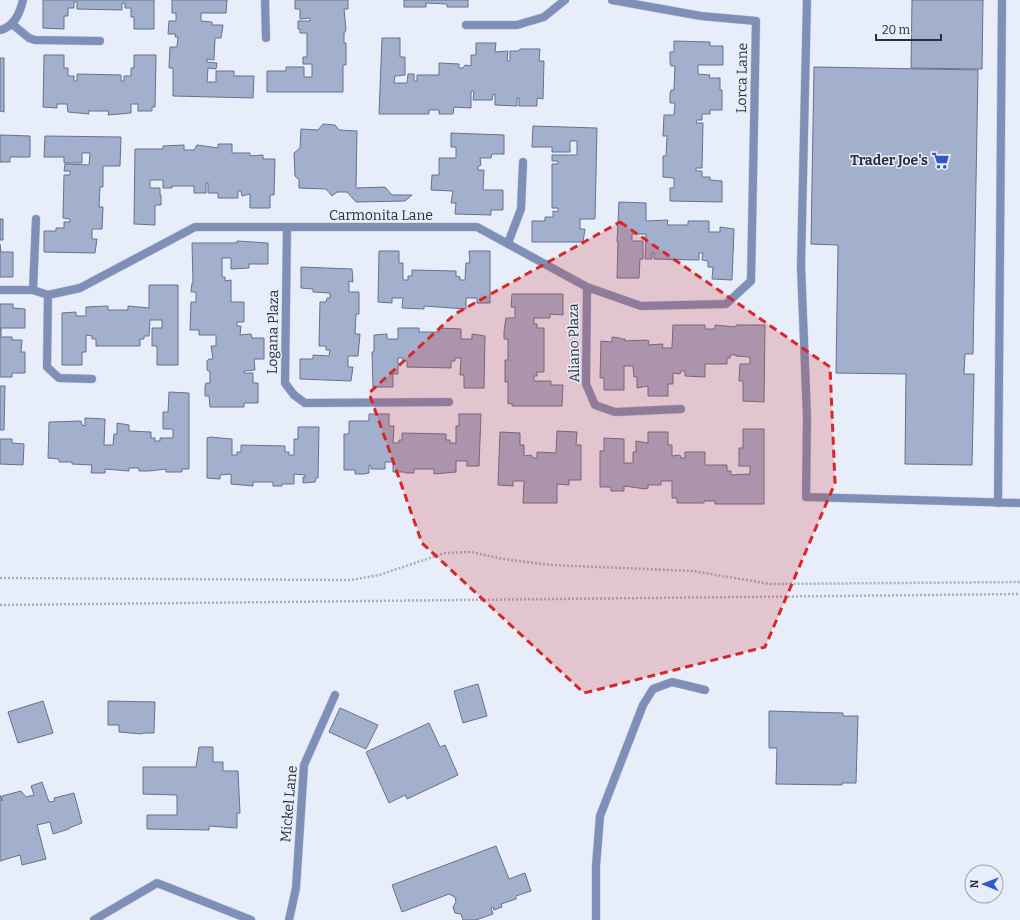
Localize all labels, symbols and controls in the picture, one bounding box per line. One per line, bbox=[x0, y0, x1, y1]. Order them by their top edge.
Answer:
scale bar bbox=[876, 16, 941, 42]
text: 20 m bbox=[882, 23, 911, 37]
street label: Lorca Lane bbox=[733, 43, 751, 113]
supermarket icon: Trader Joe's bbox=[931, 150, 951, 170]
place label: Trader Joe's bbox=[850, 152, 928, 169]
street label: Carmonita Lane bbox=[329, 207, 433, 224]
street label: Logana Plaza bbox=[264, 289, 282, 374]
street label: Aliano Plaza bbox=[565, 303, 583, 383]
street label: Mickel Lane bbox=[277, 765, 301, 843]
north arrow bbox=[964, 864, 1004, 904]
text: N bbox=[968, 879, 981, 888]

